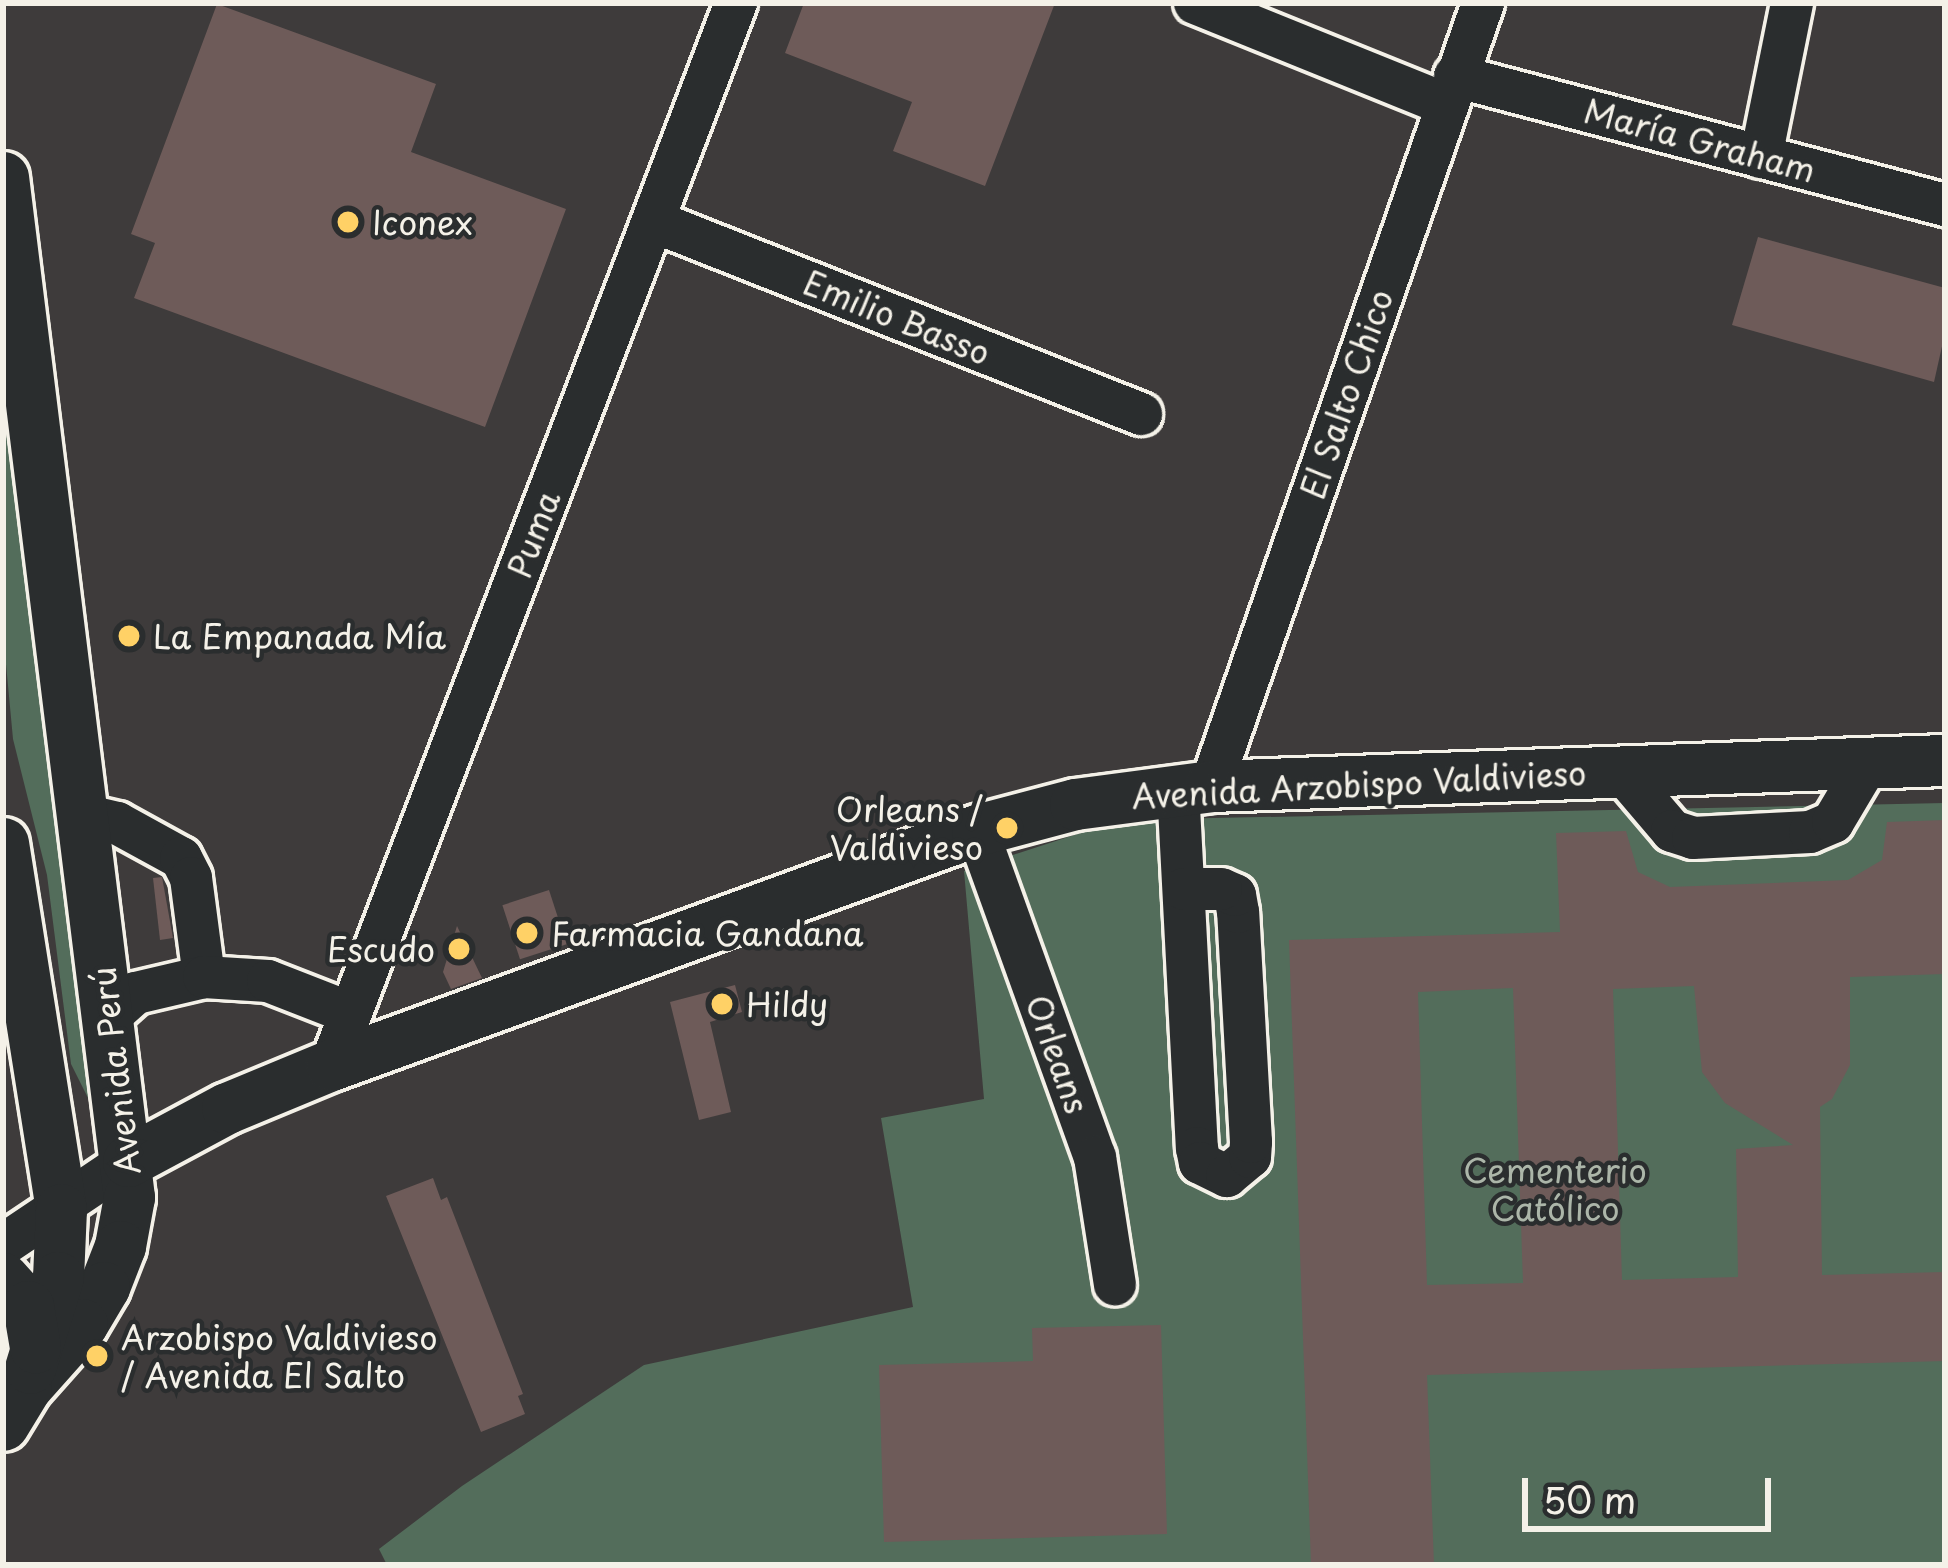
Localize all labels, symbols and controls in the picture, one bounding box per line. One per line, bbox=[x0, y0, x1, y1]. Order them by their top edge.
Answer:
street label: María Graham bbox=[1579, 90, 1821, 190]
place label: Iconex bbox=[372, 202, 473, 242]
marker: Iconex bbox=[335, 209, 361, 235]
street label: Emilio Basso bbox=[797, 261, 997, 373]
street label: El Salto Chico bbox=[1291, 283, 1401, 505]
street label: Puma bbox=[498, 485, 568, 583]
place label: La Empanada Mía bbox=[153, 616, 447, 656]
marker: La Empanada Mía bbox=[116, 623, 142, 649]
street label: Avenida Arzobispo Valdivieso bbox=[1131, 752, 1587, 816]
place label: Orleans / Valdivieso bbox=[830, 789, 983, 867]
marker: Orleans / Valdivieso bbox=[994, 815, 1020, 841]
place label: Farmacia Gandana bbox=[551, 913, 863, 953]
marker: Farmacia Gandana bbox=[514, 920, 540, 946]
place label: Escudo bbox=[327, 929, 435, 969]
marker: Escudo bbox=[446, 936, 472, 962]
street label: Avenida Perú bbox=[83, 965, 147, 1177]
place label: Hildy bbox=[746, 984, 828, 1024]
street label: Orleans bbox=[1018, 989, 1098, 1119]
marker: Hildy bbox=[709, 991, 735, 1017]
park label: Cementerio Católico bbox=[1463, 1150, 1647, 1228]
place label: Arzobispo Valdivieso / Avenida El Salto bbox=[121, 1317, 438, 1395]
marker: Arzobispo Valdivieso / Avenida El Salto bbox=[84, 1343, 110, 1369]
scale bar bbox=[1528, 1454, 1777, 1528]
text: 50 m bbox=[1543, 1472, 1636, 1526]

